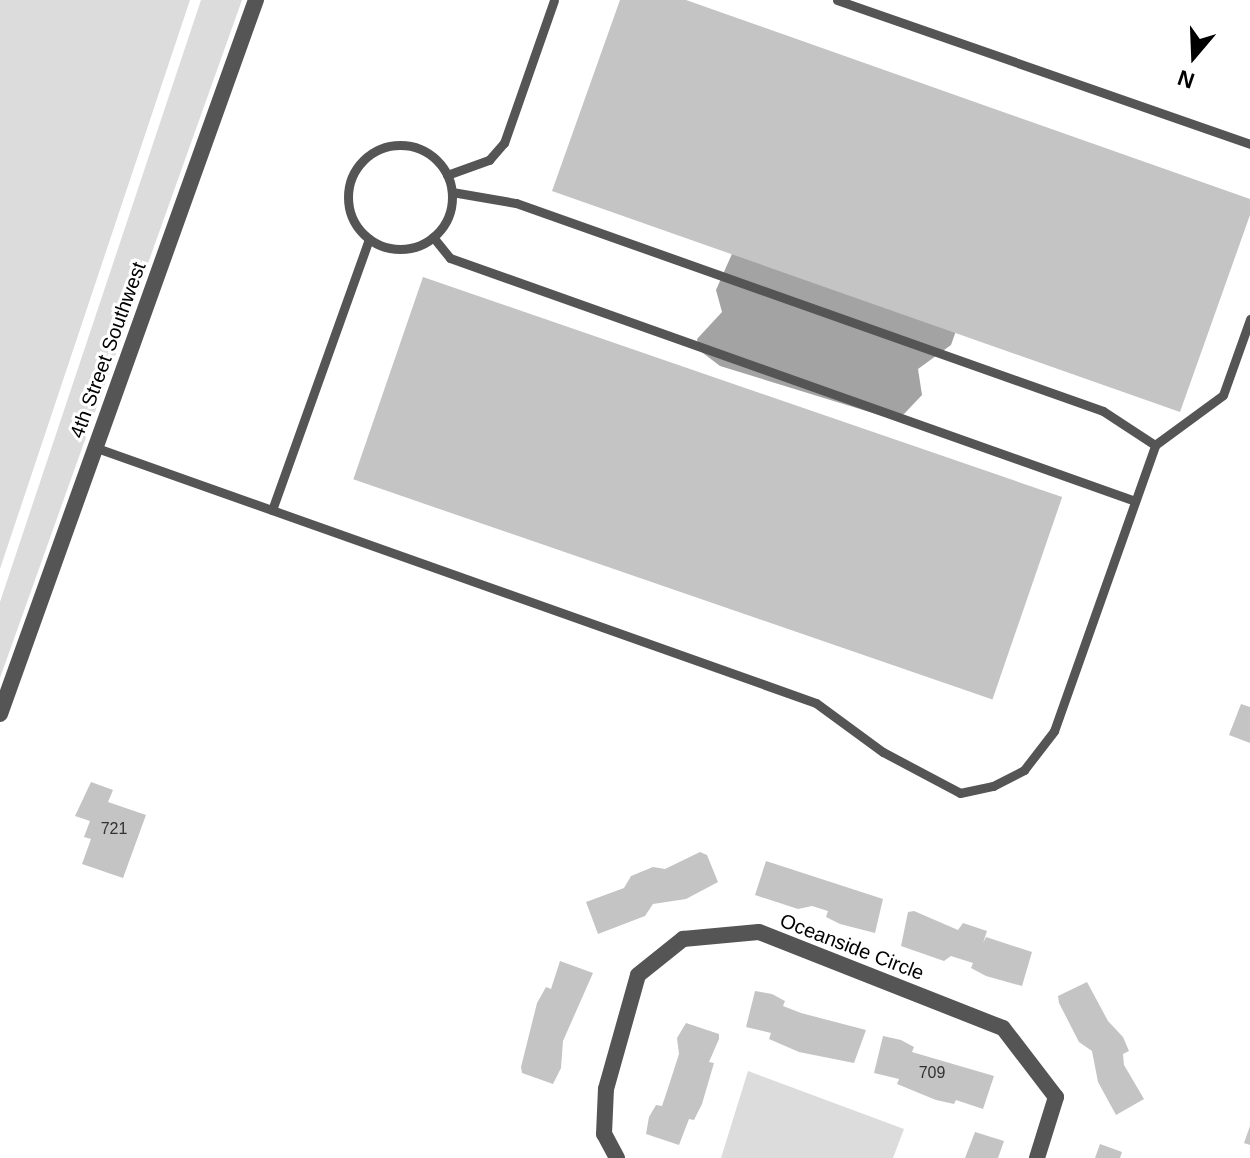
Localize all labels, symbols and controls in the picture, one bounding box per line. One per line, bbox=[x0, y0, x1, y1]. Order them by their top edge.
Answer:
north arrow bbox=[1154, 16, 1234, 96]
text: N bbox=[1174, 65, 1198, 94]
street label: 4th Street Southwest bbox=[65, 259, 151, 441]
house number: 721 bbox=[101, 819, 127, 839]
street label: Oceanside Circle bbox=[777, 909, 927, 985]
house number: 709 bbox=[919, 1063, 945, 1083]

